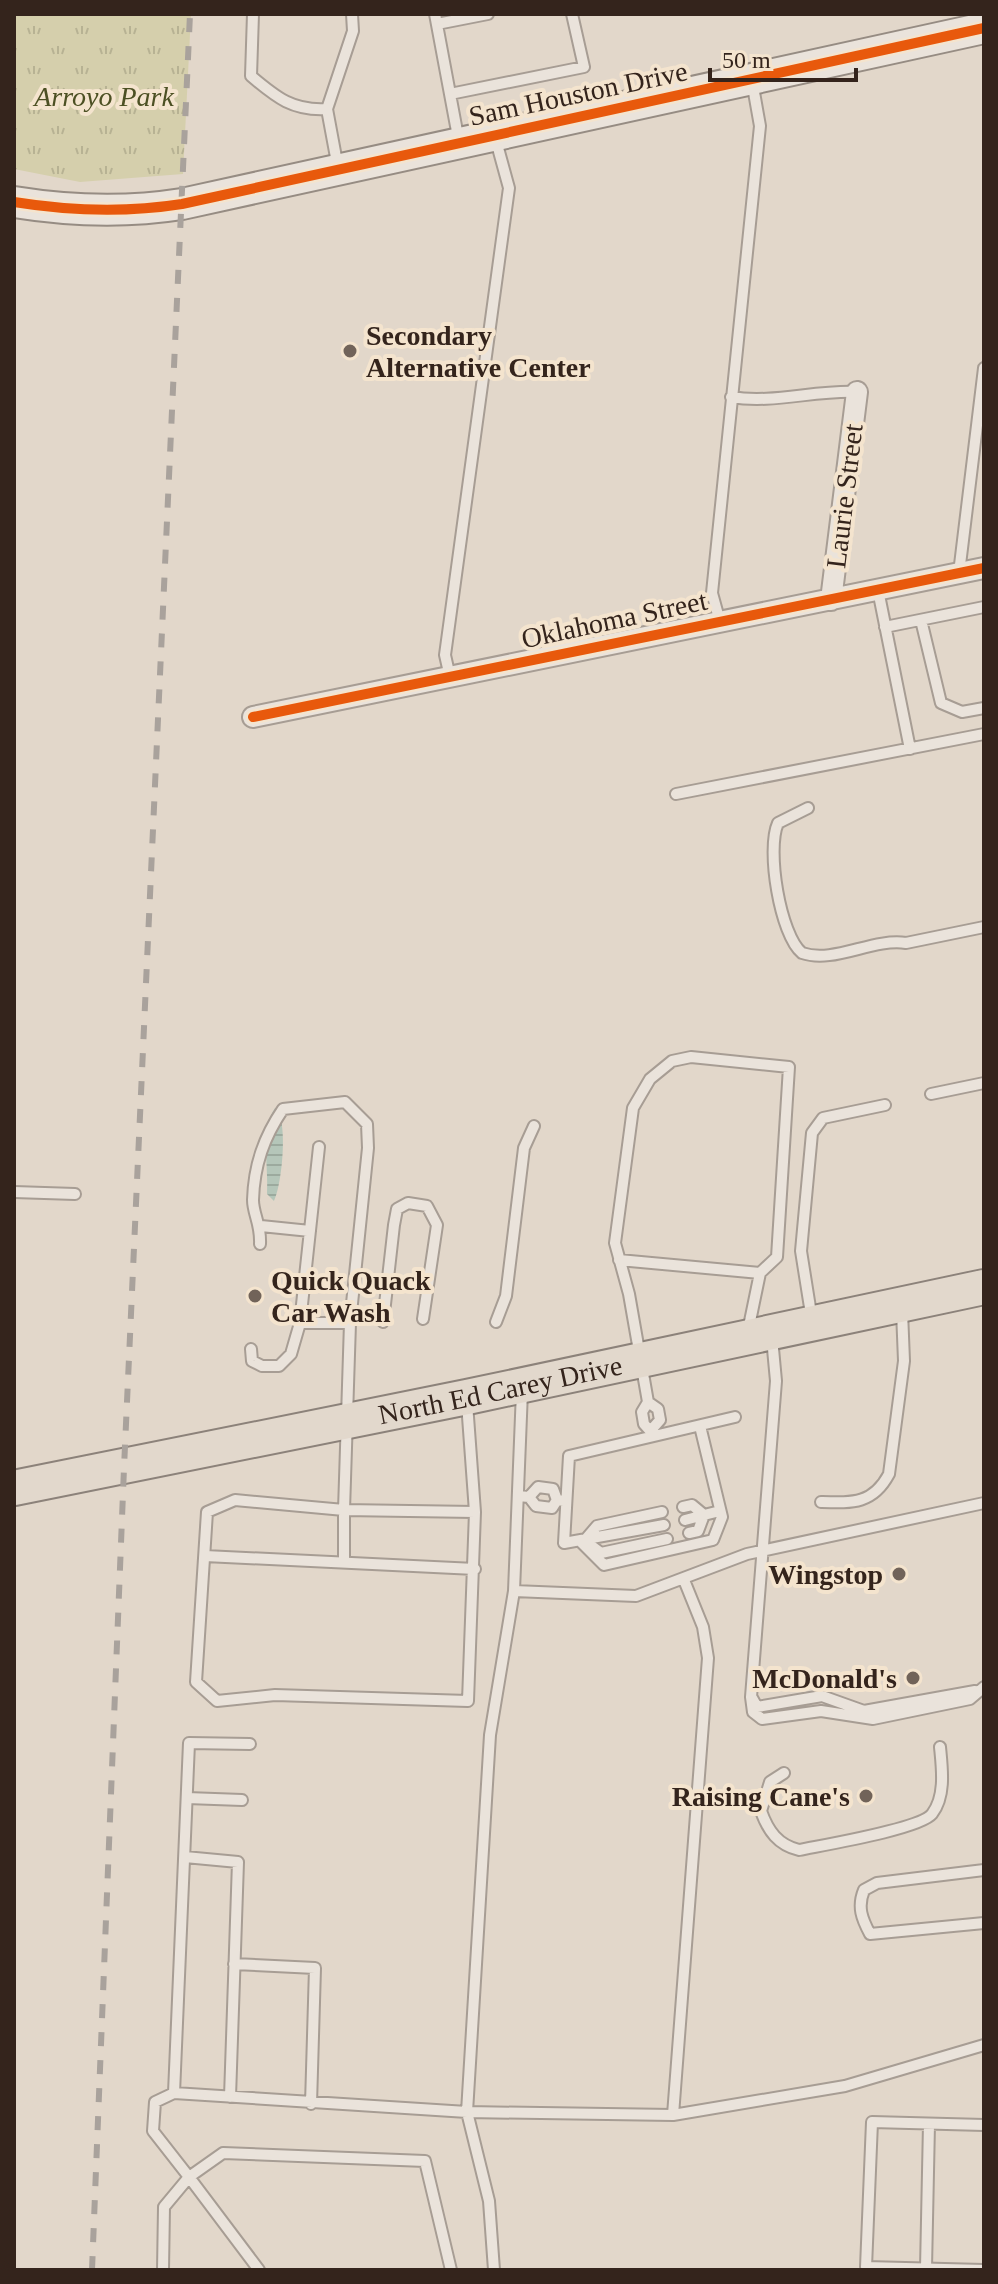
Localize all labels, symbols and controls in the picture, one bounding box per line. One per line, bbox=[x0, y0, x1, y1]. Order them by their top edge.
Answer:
scale bar bbox=[710, 32, 856, 82]
text: 50 m bbox=[722, 47, 771, 73]
street label: Sam Houston Drive bbox=[466, 55, 690, 132]
park label: Arroyo Park bbox=[32, 81, 174, 112]
place label: Secondary Alternative Center bbox=[366, 320, 591, 383]
marker: Secondary Alternative Center bbox=[341, 342, 359, 360]
street label: Laurie Street bbox=[820, 422, 869, 570]
street label: Oklahoma Street bbox=[518, 585, 710, 654]
place label: Quick Quack Car Wash bbox=[271, 1265, 431, 1328]
marker: Quick Quack Car Wash bbox=[246, 1287, 264, 1305]
street label: North Ed Carey Drive bbox=[376, 1349, 625, 1430]
place label: Wingstop bbox=[768, 1559, 883, 1590]
marker: Wingstop bbox=[890, 1565, 908, 1583]
place label: McDonald's bbox=[752, 1663, 897, 1694]
marker: McDonald's bbox=[904, 1669, 922, 1687]
place label: Raising Cane's bbox=[672, 1781, 850, 1812]
marker: Raising Cane's bbox=[857, 1787, 875, 1805]

